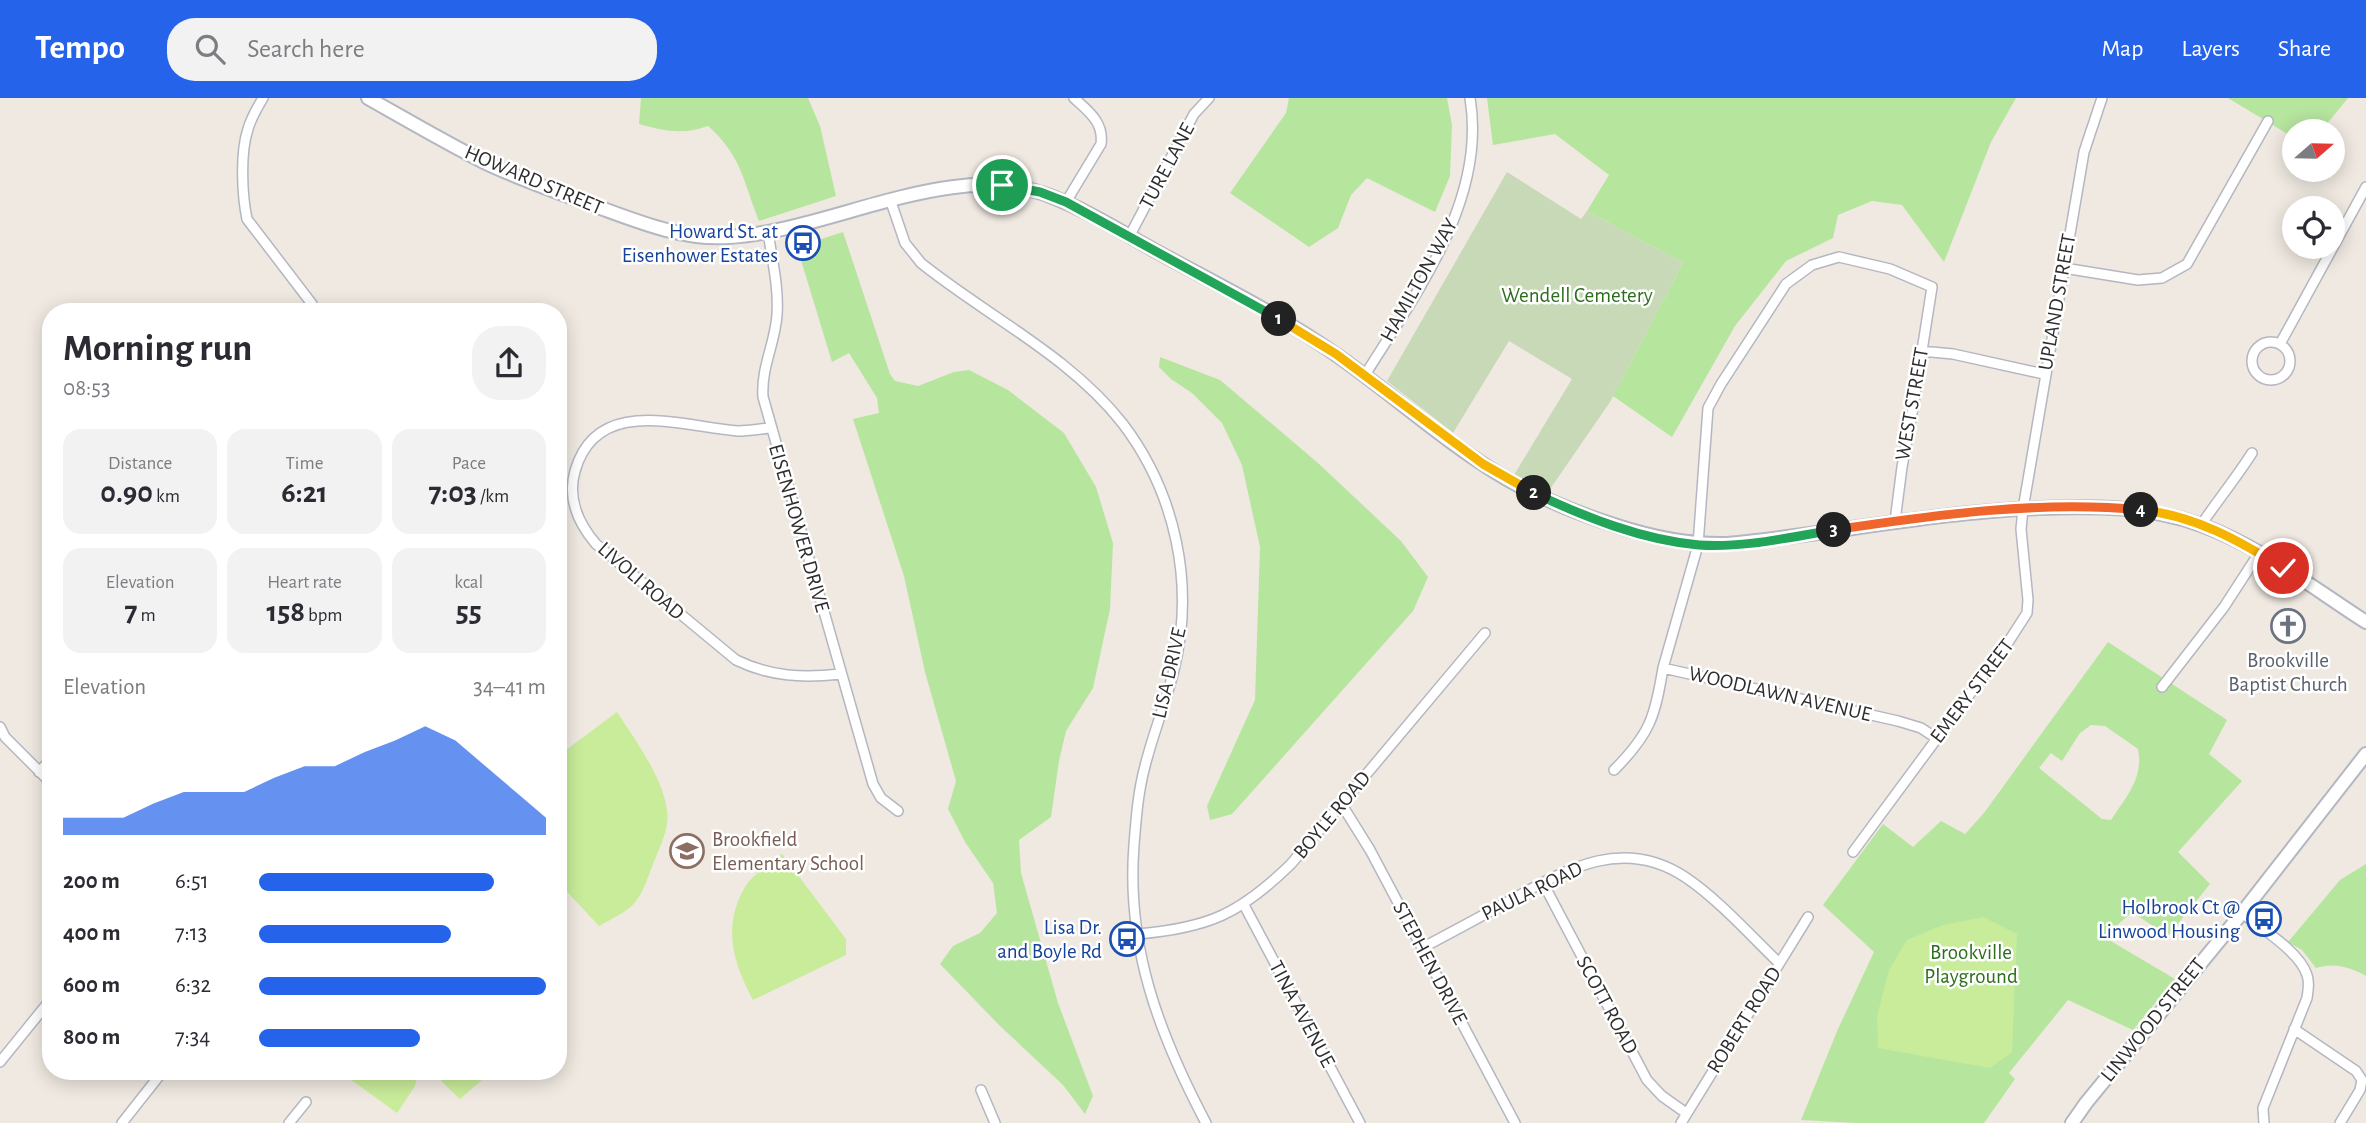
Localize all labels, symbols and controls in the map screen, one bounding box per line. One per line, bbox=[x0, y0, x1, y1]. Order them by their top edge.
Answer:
search box bbox=[167, 18, 657, 81]
icon: search bbox=[191, 30, 229, 68]
text: Tempo bbox=[35, 32, 125, 65]
text: Search here bbox=[247, 36, 365, 62]
text: Map bbox=[2101, 37, 2143, 61]
text: Layers bbox=[2181, 37, 2240, 61]
text: Share bbox=[2278, 37, 2331, 61]
north arrow bbox=[2282, 119, 2345, 182]
map controls bbox=[2282, 119, 2345, 259]
street label: TURE LANE bbox=[1136, 120, 1198, 212]
street label: HOWARD STREET bbox=[462, 141, 606, 219]
pin bbox=[972, 155, 1032, 215]
icon: arrive bbox=[983, 166, 1021, 204]
button: locate bbox=[2282, 196, 2345, 259]
street label: HAMILTON WAY bbox=[1376, 215, 1462, 345]
place label: Howard St. at Eisenhower Estates bbox=[622, 221, 778, 266]
bus stop icon: Howard St. at Eisenhower Estates bbox=[784, 224, 822, 262]
street label: UPLAND STREET bbox=[2035, 232, 2079, 372]
park label: Wendell Cemetery bbox=[1501, 285, 1653, 306]
pin: 1 bbox=[1262, 302, 1296, 336]
text: 1 bbox=[1275, 309, 1282, 328]
button: share bbox=[472, 326, 546, 400]
text: Morning run bbox=[63, 330, 252, 368]
street label: WEST STREET bbox=[1892, 346, 1932, 462]
text: 08:53 bbox=[63, 377, 110, 400]
street label: EISENHOWER DRIVE bbox=[765, 442, 833, 614]
text: Distance bbox=[108, 454, 172, 473]
text: Time bbox=[286, 454, 323, 473]
text: Pace bbox=[452, 454, 486, 473]
pin: 2 bbox=[1516, 476, 1552, 510]
text: 0.90 bbox=[100, 478, 153, 508]
text: 6:21 bbox=[281, 478, 328, 508]
text: 7:03 bbox=[428, 478, 477, 508]
text: 2 bbox=[1529, 483, 1538, 502]
text: km bbox=[153, 487, 180, 506]
text: /km bbox=[477, 487, 509, 506]
pin: 4 bbox=[2124, 492, 2158, 528]
text: 4 bbox=[2136, 500, 2145, 519]
pin: 3 bbox=[1816, 512, 1852, 548]
text: 3 bbox=[1829, 520, 1838, 539]
street label: LIVOLI ROAD bbox=[594, 538, 688, 624]
pin bbox=[2253, 538, 2313, 598]
icon: check bbox=[2264, 549, 2302, 587]
text: Elevation bbox=[106, 573, 175, 592]
text: Heart rate bbox=[267, 573, 342, 592]
text: kcal bbox=[454, 573, 483, 592]
text: 7 bbox=[125, 597, 137, 627]
text: 158 bbox=[266, 597, 305, 627]
text: 55 bbox=[456, 597, 482, 627]
text: m bbox=[137, 606, 156, 625]
text: bpm bbox=[305, 606, 343, 625]
church icon: Brookville Baptist Church bbox=[2269, 607, 2307, 645]
street label: LISA DRIVE bbox=[1148, 626, 1190, 720]
street label: EMERY STREET bbox=[1926, 635, 2018, 747]
place label: Brookville Baptist Church bbox=[2228, 650, 2348, 695]
street label: WOODLAWN AVENUE bbox=[1687, 663, 1873, 725]
text: Elevation bbox=[63, 676, 146, 699]
text: 34–41 m bbox=[473, 676, 546, 699]
street label: BOYLE ROAD bbox=[1289, 767, 1375, 863]
place label: Brookfield Elementary School bbox=[712, 829, 864, 874]
school or university icon: Brookfield Elementary School bbox=[668, 832, 706, 870]
street label: PAULA ROAD bbox=[1478, 858, 1586, 924]
text: 200 m bbox=[63, 870, 120, 893]
text: 6:51 bbox=[175, 870, 209, 893]
place label: Holbrook Ct @ Linwood Housing bbox=[2098, 897, 2241, 942]
street label: STEPHEN DRIVE bbox=[1389, 898, 1471, 1028]
bus stop icon: Holbrook Ct @ Linwood Housing bbox=[2245, 900, 2283, 938]
place label: Lisa Dr. and Boyle Rd bbox=[997, 917, 1102, 962]
bus stop icon: Lisa Dr. and Boyle Rd bbox=[1108, 920, 1146, 958]
text: 400 m bbox=[63, 922, 121, 945]
text: 7:13 bbox=[175, 922, 207, 945]
park label: Brookville Playground bbox=[1924, 942, 2018, 987]
street label: SCOTT ROAD bbox=[1572, 953, 1642, 1057]
street label: LINWOOD STREET bbox=[2097, 954, 2209, 1086]
street label: TINA AVENUE bbox=[1265, 957, 1339, 1071]
street label: ROBERT ROAD bbox=[1703, 963, 1785, 1077]
text: 600 m bbox=[63, 974, 120, 997]
text: 6:32 bbox=[175, 974, 211, 997]
text: 800 m bbox=[63, 1026, 120, 1049]
text: 7:34 bbox=[175, 1026, 210, 1049]

